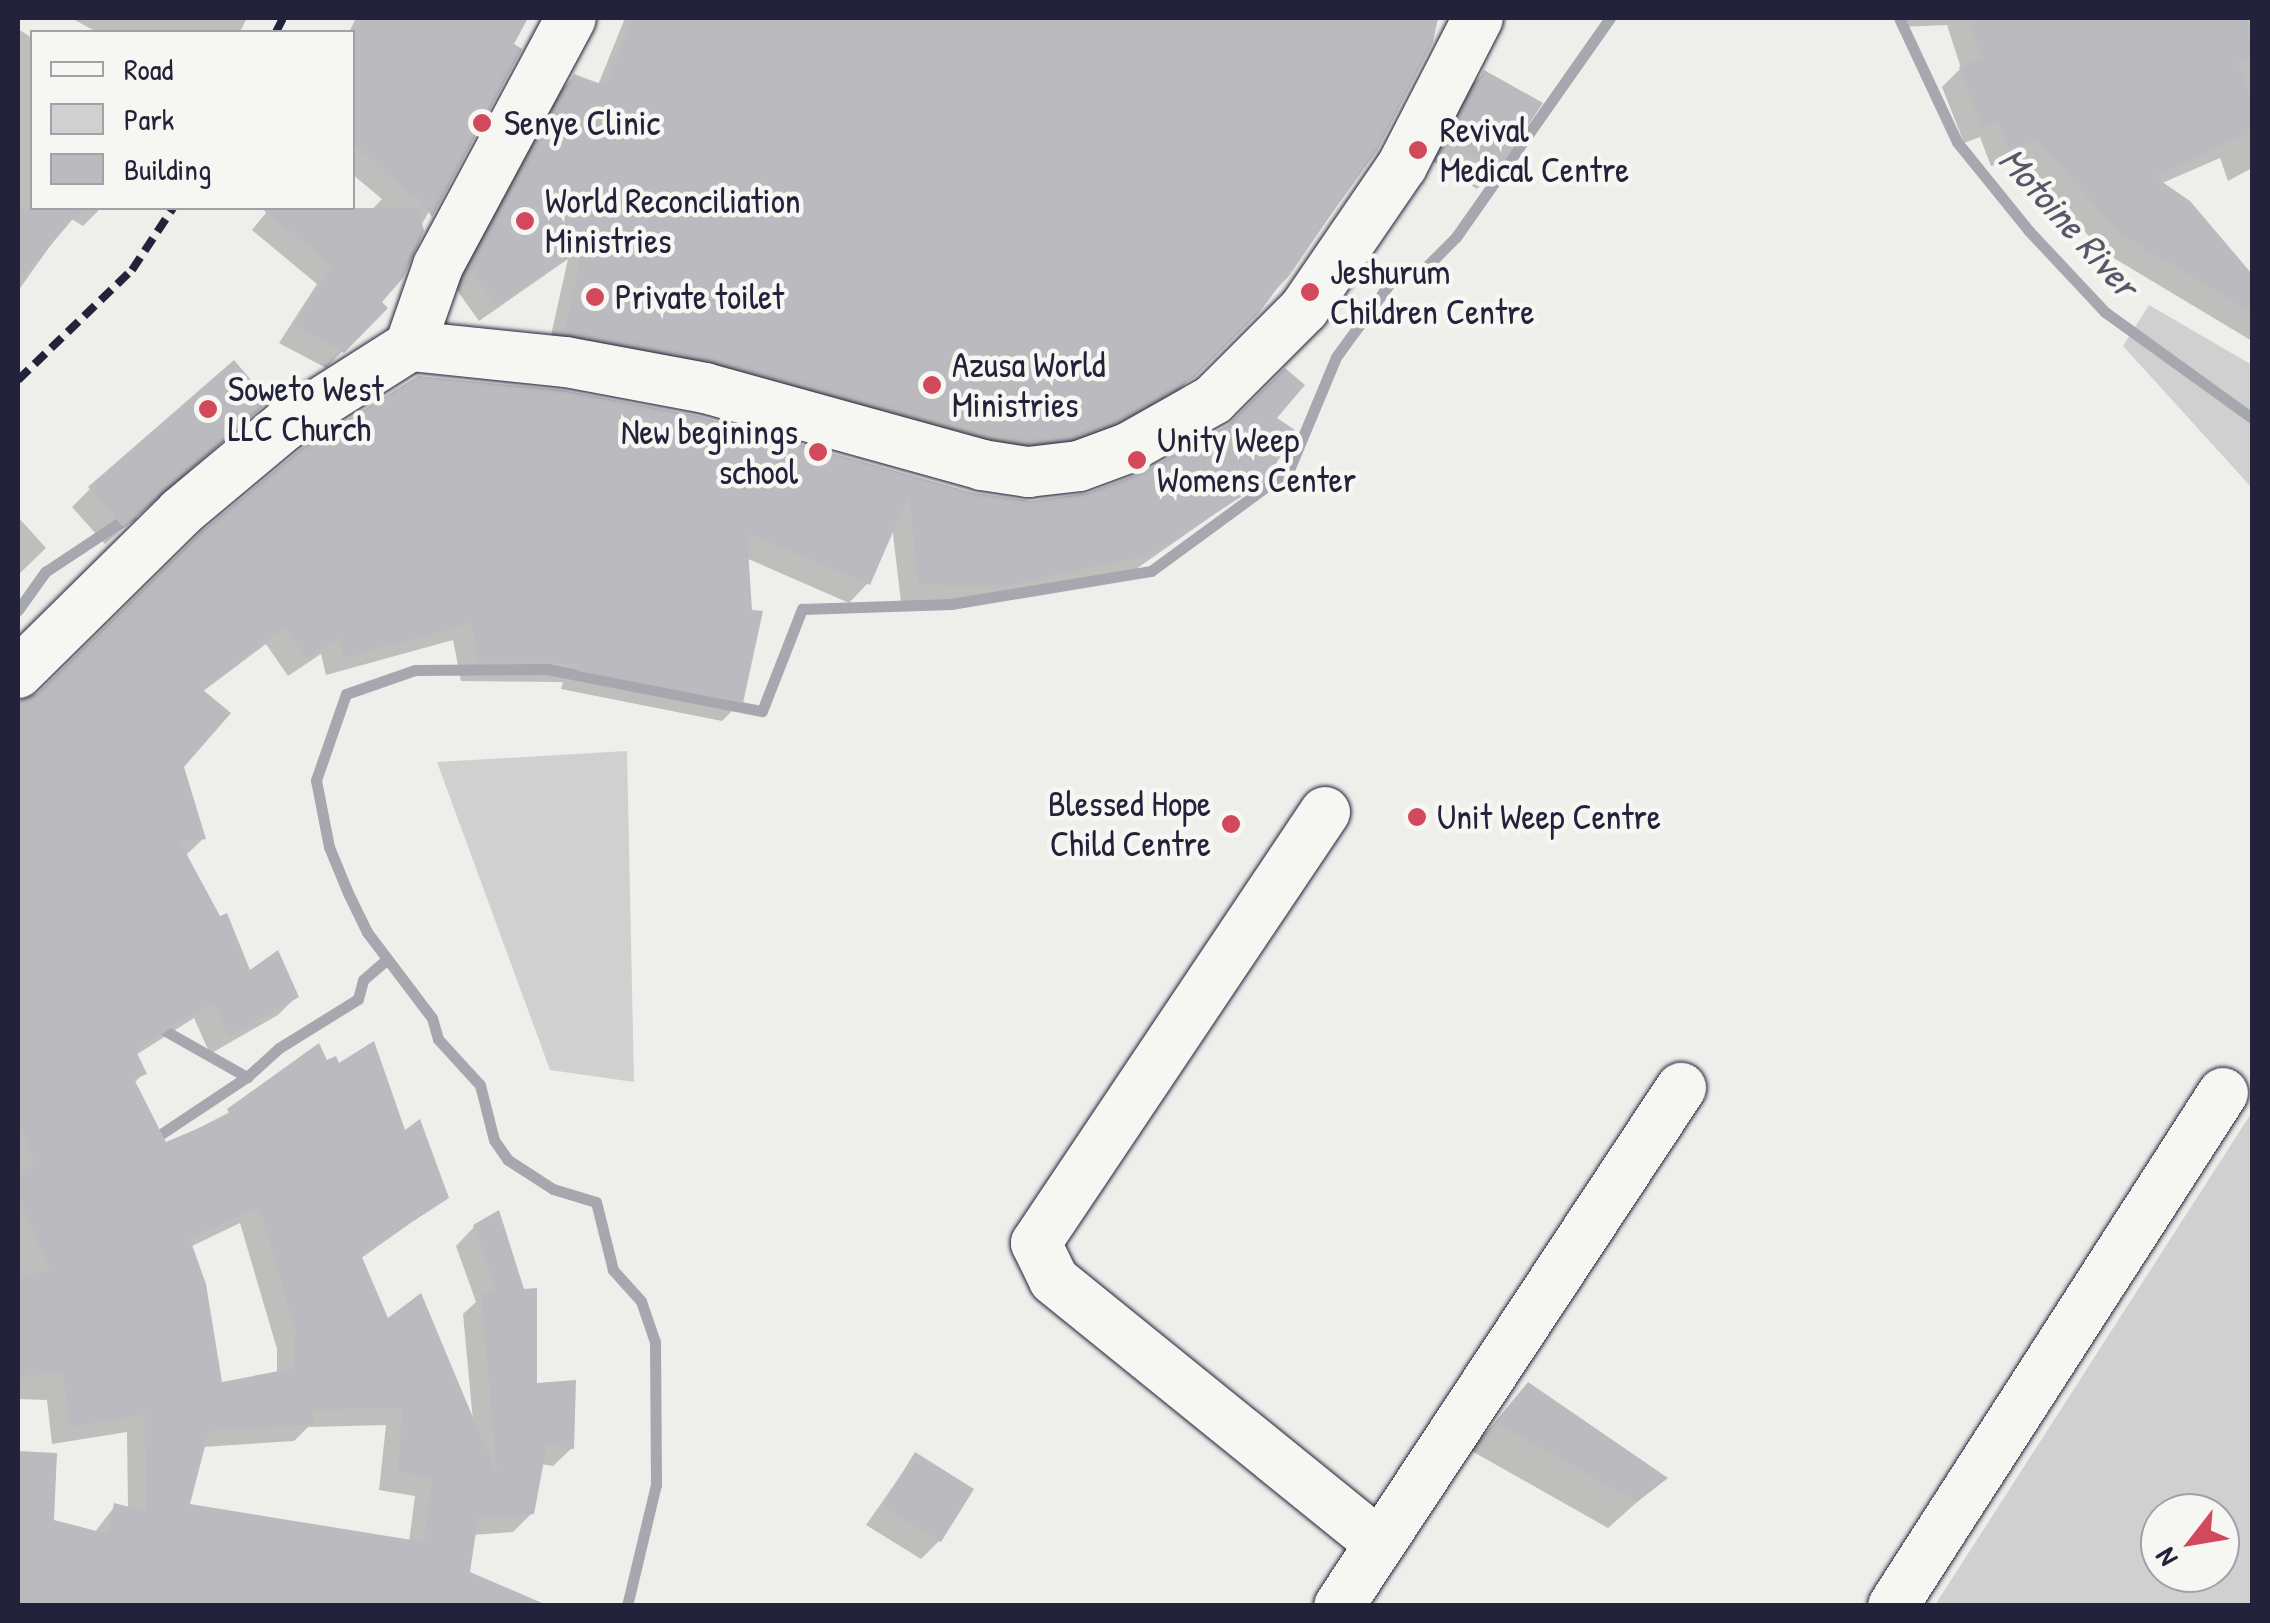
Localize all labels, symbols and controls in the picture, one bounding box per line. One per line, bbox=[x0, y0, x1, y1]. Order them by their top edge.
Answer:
legend bbox=[30, 30, 355, 210]
text: Road bbox=[124, 49, 173, 89]
text: Park bbox=[124, 99, 174, 139]
place label: Senye Clinic bbox=[504, 102, 660, 144]
place label: Revival Medical Centre bbox=[1440, 109, 1629, 191]
marker: Senye Clinic bbox=[469, 110, 495, 136]
marker: Revival Medical Centre bbox=[1405, 137, 1431, 163]
water label: Motoine River bbox=[1990, 137, 2148, 307]
text: Building bbox=[124, 149, 211, 189]
place label: World Reconciliation Ministries bbox=[545, 180, 801, 262]
marker: World Reconciliation Ministries bbox=[514, 210, 536, 232]
place label: Jeshurum Children Centre bbox=[1330, 251, 1534, 333]
place label: Private toilet bbox=[615, 276, 784, 318]
marker: Jeshurum Children Centre bbox=[1299, 281, 1321, 303]
marker: Private toilet bbox=[584, 286, 606, 308]
place label: Azusa World Ministries bbox=[952, 344, 1105, 426]
place label: Soweto West LLC Church bbox=[228, 368, 384, 450]
marker: Azusa World Ministries bbox=[921, 374, 943, 396]
marker: Soweto West LLC Church bbox=[197, 398, 219, 420]
place label: New beginings school bbox=[621, 411, 798, 493]
place label: Unity Weep Womens Center bbox=[1157, 419, 1356, 501]
marker: New beginings school bbox=[807, 441, 829, 463]
marker: Unity Weep Womens Center bbox=[1126, 449, 1148, 471]
place label: Blessed Hope Child Centre bbox=[1048, 783, 1211, 865]
place label: Unit Weep Centre bbox=[1437, 796, 1661, 838]
marker: Unit Weep Centre bbox=[1406, 806, 1428, 828]
marker: Blessed Hope Child Centre bbox=[1220, 813, 1242, 835]
north arrow bbox=[2140, 1493, 2240, 1593]
text: N bbox=[2146, 1541, 2186, 1574]

